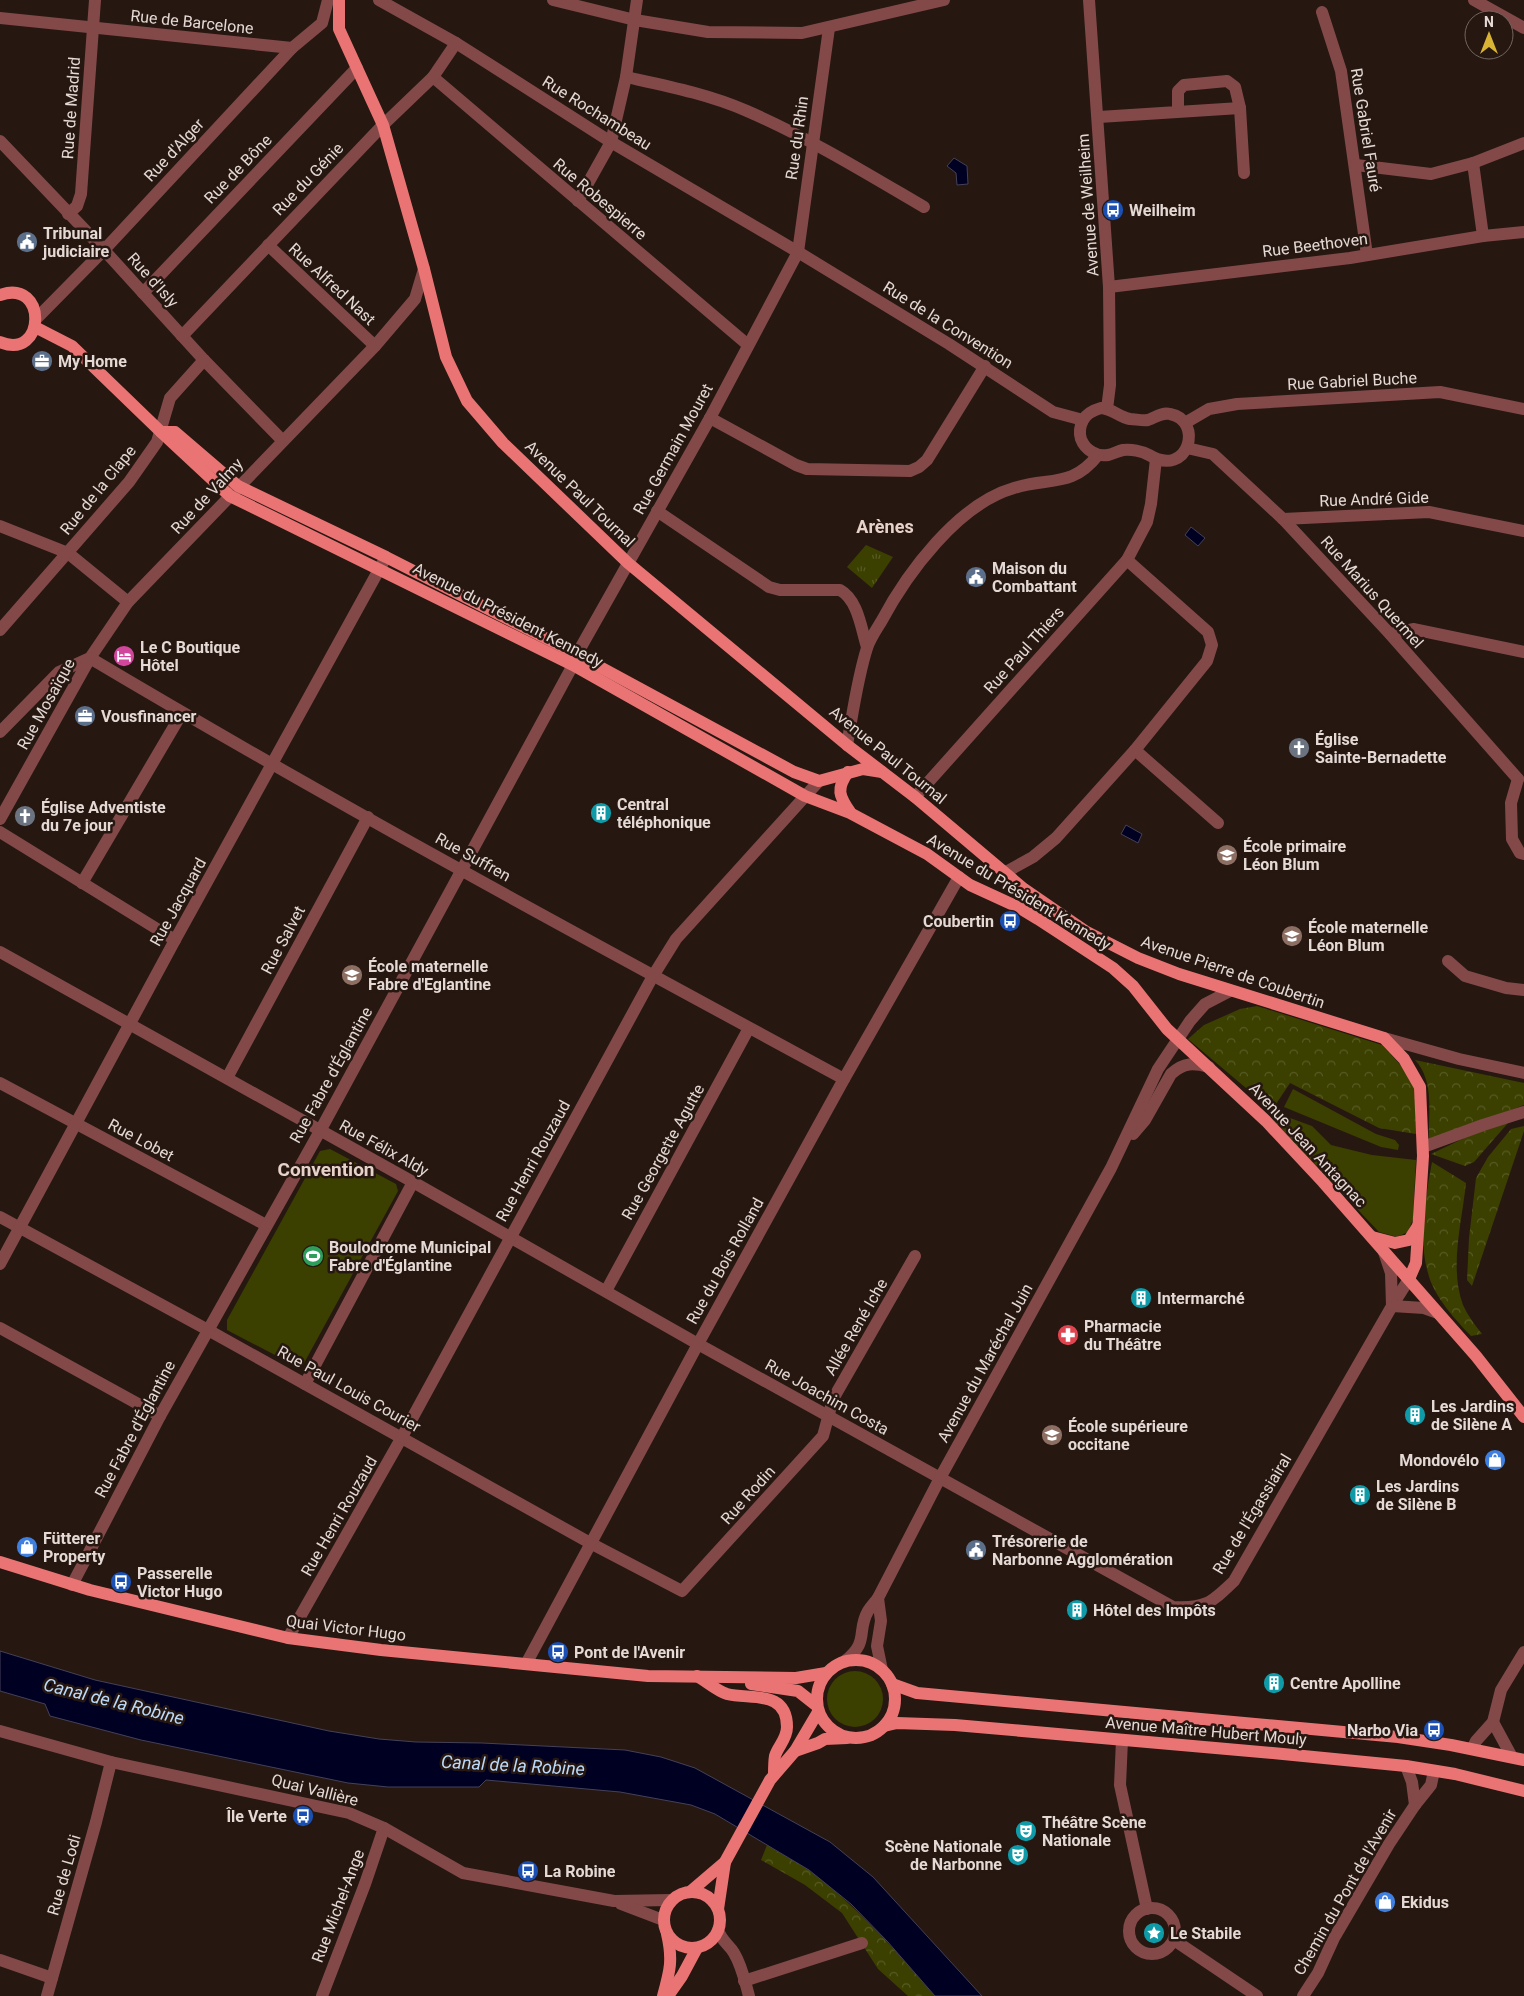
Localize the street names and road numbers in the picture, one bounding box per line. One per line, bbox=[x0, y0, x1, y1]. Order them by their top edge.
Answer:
street label: Rue de Barcelone bbox=[129, 6, 255, 38]
street label: Rue de Madrid bbox=[58, 56, 84, 160]
street label: Rue Gabriel Fauré bbox=[1347, 67, 1385, 193]
street label: Rue Rochambeau bbox=[539, 72, 655, 154]
street label: Rue du Rhin bbox=[782, 95, 812, 181]
street label: Rue d'Alger bbox=[140, 114, 208, 185]
street label: Rue de Bône bbox=[200, 130, 276, 208]
street label: Avenue de Weilheim bbox=[1074, 133, 1102, 277]
street label: Rue du Génie bbox=[269, 139, 347, 219]
street label: Rue Robespierre bbox=[549, 154, 651, 244]
street label: Rue Beethoven bbox=[1261, 229, 1369, 261]
street label: Rue Alfred Nast bbox=[285, 239, 379, 329]
street label: Rue d'Isly bbox=[124, 249, 183, 312]
street label: Rue de la Convention bbox=[880, 277, 1016, 373]
street label: Rue Gabriel Buche bbox=[1287, 368, 1417, 394]
street label: Rue Germain Mouret bbox=[629, 380, 717, 518]
street label: Avenue Paul Tournal bbox=[521, 437, 639, 551]
street label: Rue de la Clape bbox=[56, 441, 140, 539]
street label: Rue de Valmy bbox=[167, 454, 247, 538]
street label: Rue André Gide bbox=[1319, 488, 1429, 510]
street label: Rue Marius Quermel bbox=[1317, 532, 1427, 652]
street label: Avenue du Président Kennedy bbox=[410, 559, 607, 671]
street label: Rue Paul Thiers bbox=[980, 603, 1068, 697]
street label: Rue Mosaïque bbox=[13, 655, 79, 753]
street label: Avenue Paul Tournal bbox=[826, 702, 950, 808]
street label: Rue Suffren bbox=[432, 829, 514, 885]
street label: Avenue du Président Kennedy bbox=[924, 830, 1115, 955]
street label: Rue Jacquard bbox=[146, 855, 210, 949]
street label: Rue Salvet bbox=[257, 903, 309, 977]
street label: Avenue Pierre de Coubertin bbox=[1139, 932, 1327, 1012]
street label: Rue Fabre d'Églantine bbox=[286, 1004, 376, 1146]
street label: Avenue Jean Antagnac bbox=[1245, 1079, 1371, 1211]
street label: Rue Georgette Agutte bbox=[618, 1081, 708, 1223]
street label: Rue Henri Rouzaud bbox=[492, 1097, 574, 1225]
street label: Rue Lobet bbox=[105, 1115, 177, 1165]
street label: Rue Félix Aldy bbox=[336, 1116, 432, 1180]
street label: Rue du Bois Rolland bbox=[682, 1195, 768, 1327]
street label: Allée René Iche bbox=[821, 1275, 891, 1379]
street label: Avenue du Maréchal Juin bbox=[933, 1280, 1037, 1446]
street label: Rue Paul Louis Courier bbox=[274, 1342, 424, 1437]
street label: Rue Joachim Costa bbox=[762, 1355, 892, 1439]
street label: Rue Fabre d'Églantine bbox=[91, 1357, 179, 1501]
street label: Rue de l'Égassiairal bbox=[1209, 1451, 1295, 1577]
street label: Rue Henri Rouzaud bbox=[297, 1453, 381, 1579]
street label: Rue Rodin bbox=[717, 1462, 779, 1528]
street label: Quai Victor Hugo bbox=[285, 1611, 407, 1645]
street label: Avenue Maître Hubert Mouly bbox=[1105, 1713, 1308, 1749]
street label: Quai Vallière bbox=[270, 1770, 360, 1810]
street label: Chemin du Pont de l'Avenir bbox=[1290, 1805, 1401, 1979]
street label: Rue de Lodi bbox=[43, 1832, 85, 1918]
street label: Rue Michel-Ange bbox=[308, 1847, 368, 1965]

